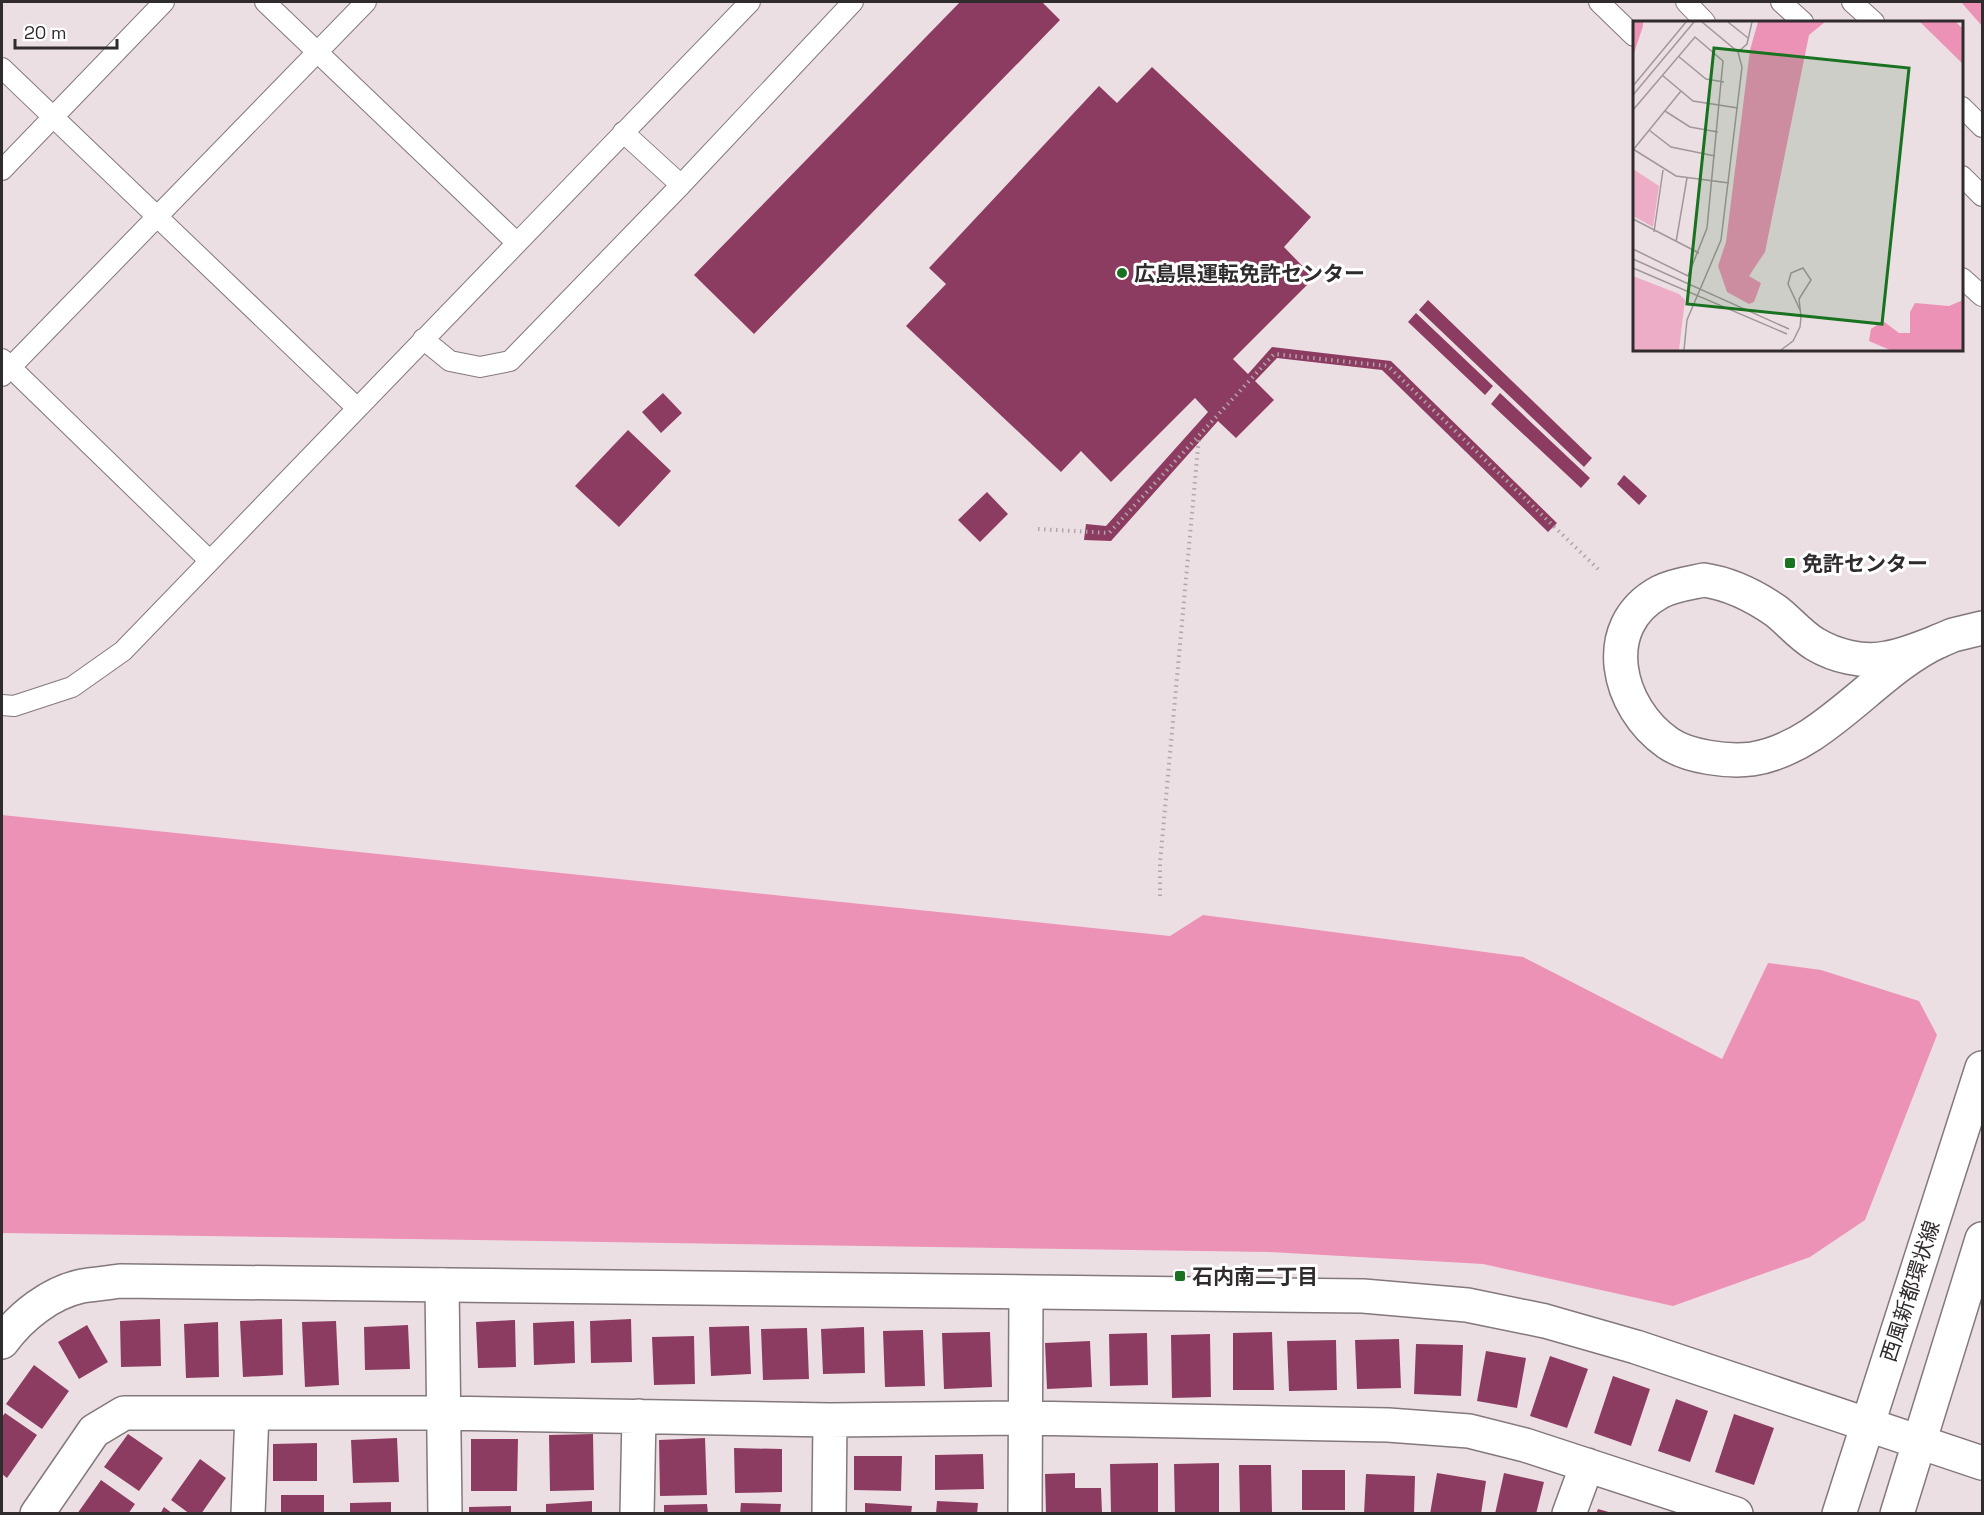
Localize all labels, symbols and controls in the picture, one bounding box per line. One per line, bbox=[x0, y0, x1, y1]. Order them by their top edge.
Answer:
scale bar bbox=[15, 12, 117, 50]
text: 20 m bbox=[24, 21, 67, 44]
inset map bbox=[1633, 21, 1963, 351]
place label: 広島県運転免許センター bbox=[1134, 260, 1365, 287]
marker: 広島県運転免許センター bbox=[1115, 266, 1129, 280]
place label: 免許センター bbox=[1802, 550, 1928, 577]
marker: 免許センター bbox=[1783, 556, 1797, 570]
street label: 西風新都環状線 bbox=[1874, 1217, 1946, 1365]
place label: 石内南二丁目 bbox=[1192, 1263, 1318, 1290]
marker: 石内南二丁目 bbox=[1173, 1269, 1187, 1283]

